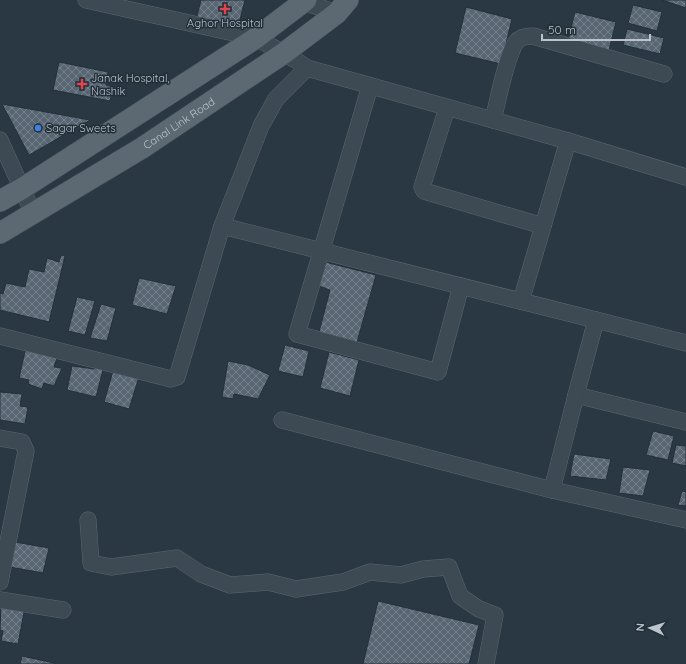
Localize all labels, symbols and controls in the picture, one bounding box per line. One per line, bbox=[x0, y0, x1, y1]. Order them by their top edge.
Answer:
marker: Aghor Hospital bbox=[219, 3, 231, 15]
place label: Aghor Hospital bbox=[187, 16, 263, 30]
scale bar bbox=[542, 16, 650, 42]
text: 50 m bbox=[548, 22, 576, 37]
place label: Janak Hospital, Nashik bbox=[91, 71, 170, 98]
marker: Janak Hospital, Nashik bbox=[76, 78, 88, 90]
street label: Canal Link Road bbox=[141, 94, 217, 152]
place label: Sagar Sweets bbox=[46, 121, 116, 135]
marker: Sagar Sweets bbox=[33, 123, 43, 133]
north arrow bbox=[630, 608, 670, 648]
text: N bbox=[633, 623, 647, 632]

